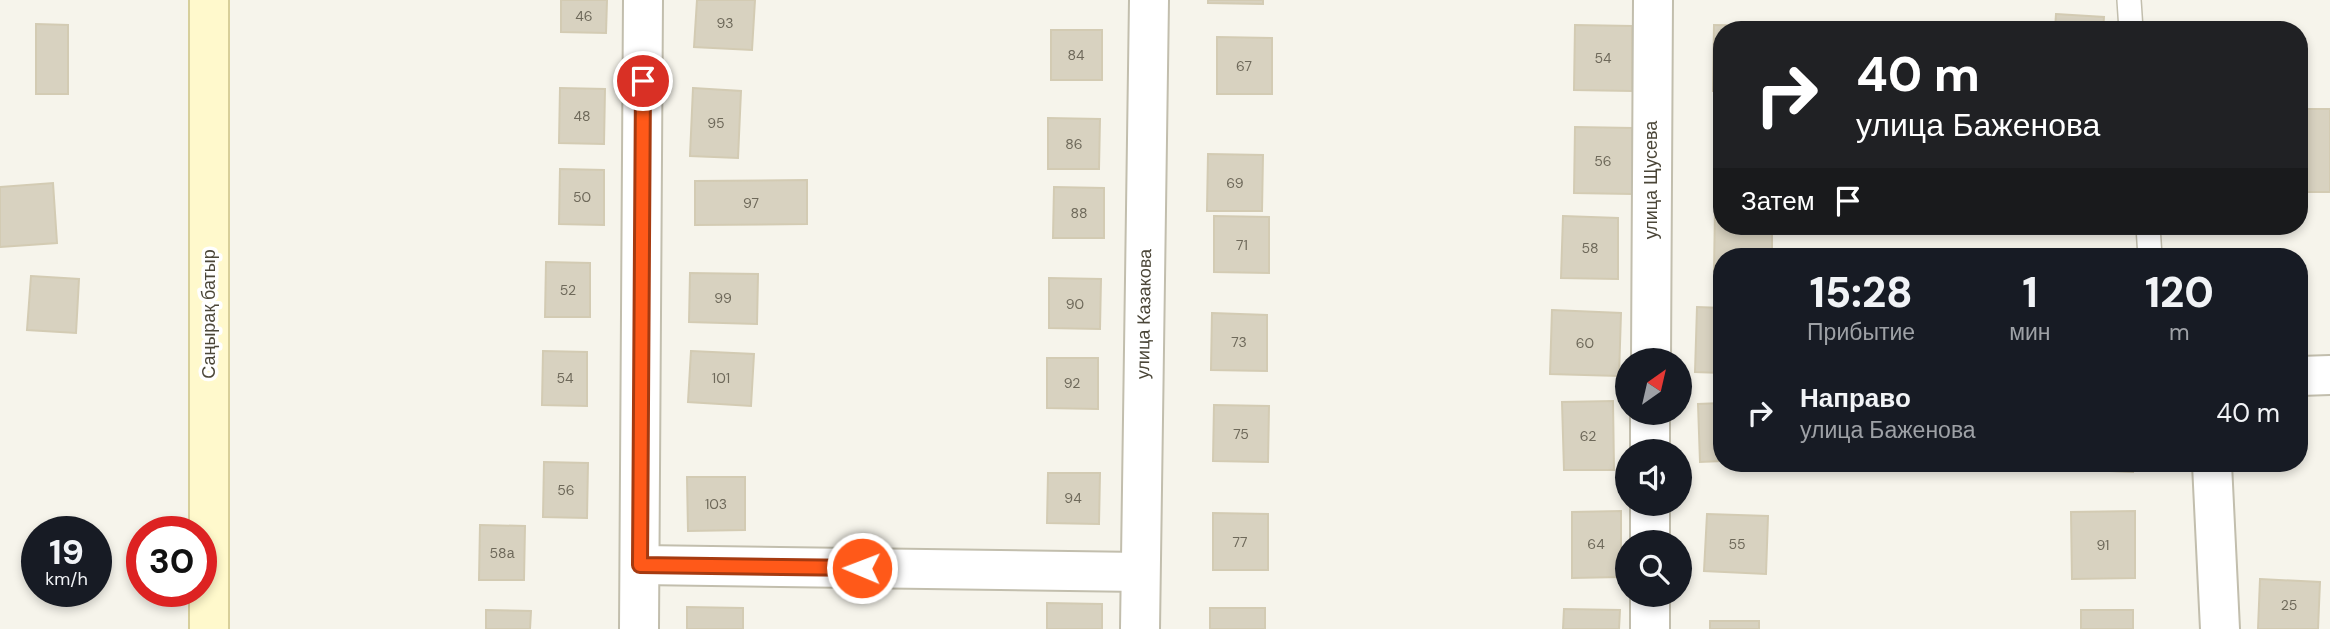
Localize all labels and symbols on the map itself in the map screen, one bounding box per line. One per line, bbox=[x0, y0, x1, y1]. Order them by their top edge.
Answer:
house number: 46 bbox=[575, 7, 593, 25]
house number: 93 bbox=[717, 14, 733, 32]
house number: 84 bbox=[1067, 46, 1085, 64]
house number: 54 bbox=[1594, 49, 1612, 67]
pin bbox=[613, 51, 673, 111]
house number: 67 bbox=[1236, 57, 1252, 75]
house number: 48 bbox=[573, 107, 591, 125]
house number: 95 bbox=[707, 114, 725, 132]
street label: улица Щусева bbox=[1639, 120, 1663, 239]
house number: 86 bbox=[1065, 135, 1083, 153]
house number: 56 bbox=[1594, 152, 1612, 170]
house number: 69 bbox=[1226, 174, 1244, 192]
house number: 50 bbox=[573, 188, 591, 206]
house number: 97 bbox=[743, 194, 759, 212]
house number: 88 bbox=[1070, 204, 1088, 222]
house number: 71 bbox=[1236, 236, 1248, 254]
house number: 58 bbox=[1581, 239, 1599, 257]
street label: улица Казакова bbox=[1131, 248, 1157, 379]
street label: Саңырақ батыр bbox=[197, 249, 221, 379]
house number: 52 bbox=[560, 281, 576, 299]
house number: 99 bbox=[714, 289, 732, 307]
house number: 90 bbox=[1066, 295, 1084, 313]
house number: 73 bbox=[1231, 333, 1247, 351]
house number: 60 bbox=[1576, 334, 1594, 352]
north arrow bbox=[1615, 348, 1692, 425]
house number: 54 bbox=[556, 369, 574, 387]
house number: 101 bbox=[712, 369, 730, 387]
house number: 92 bbox=[1064, 374, 1080, 392]
house number: 75 bbox=[1233, 425, 1249, 443]
house number: 62 bbox=[1580, 427, 1596, 445]
house number: 56 bbox=[557, 481, 575, 499]
house number: 94 bbox=[1064, 489, 1082, 507]
house number: 103 bbox=[705, 495, 727, 513]
speed limit sign: 30 bbox=[126, 516, 217, 607]
position arrow bbox=[825, 531, 899, 605]
house number: 77 bbox=[1233, 533, 1247, 551]
house number: 64 bbox=[1587, 535, 1605, 553]
house number: 55 bbox=[1728, 535, 1746, 553]
house number: 91 bbox=[2097, 536, 2109, 554]
house number: 58а bbox=[490, 544, 515, 562]
house number: 25 bbox=[2281, 596, 2297, 614]

